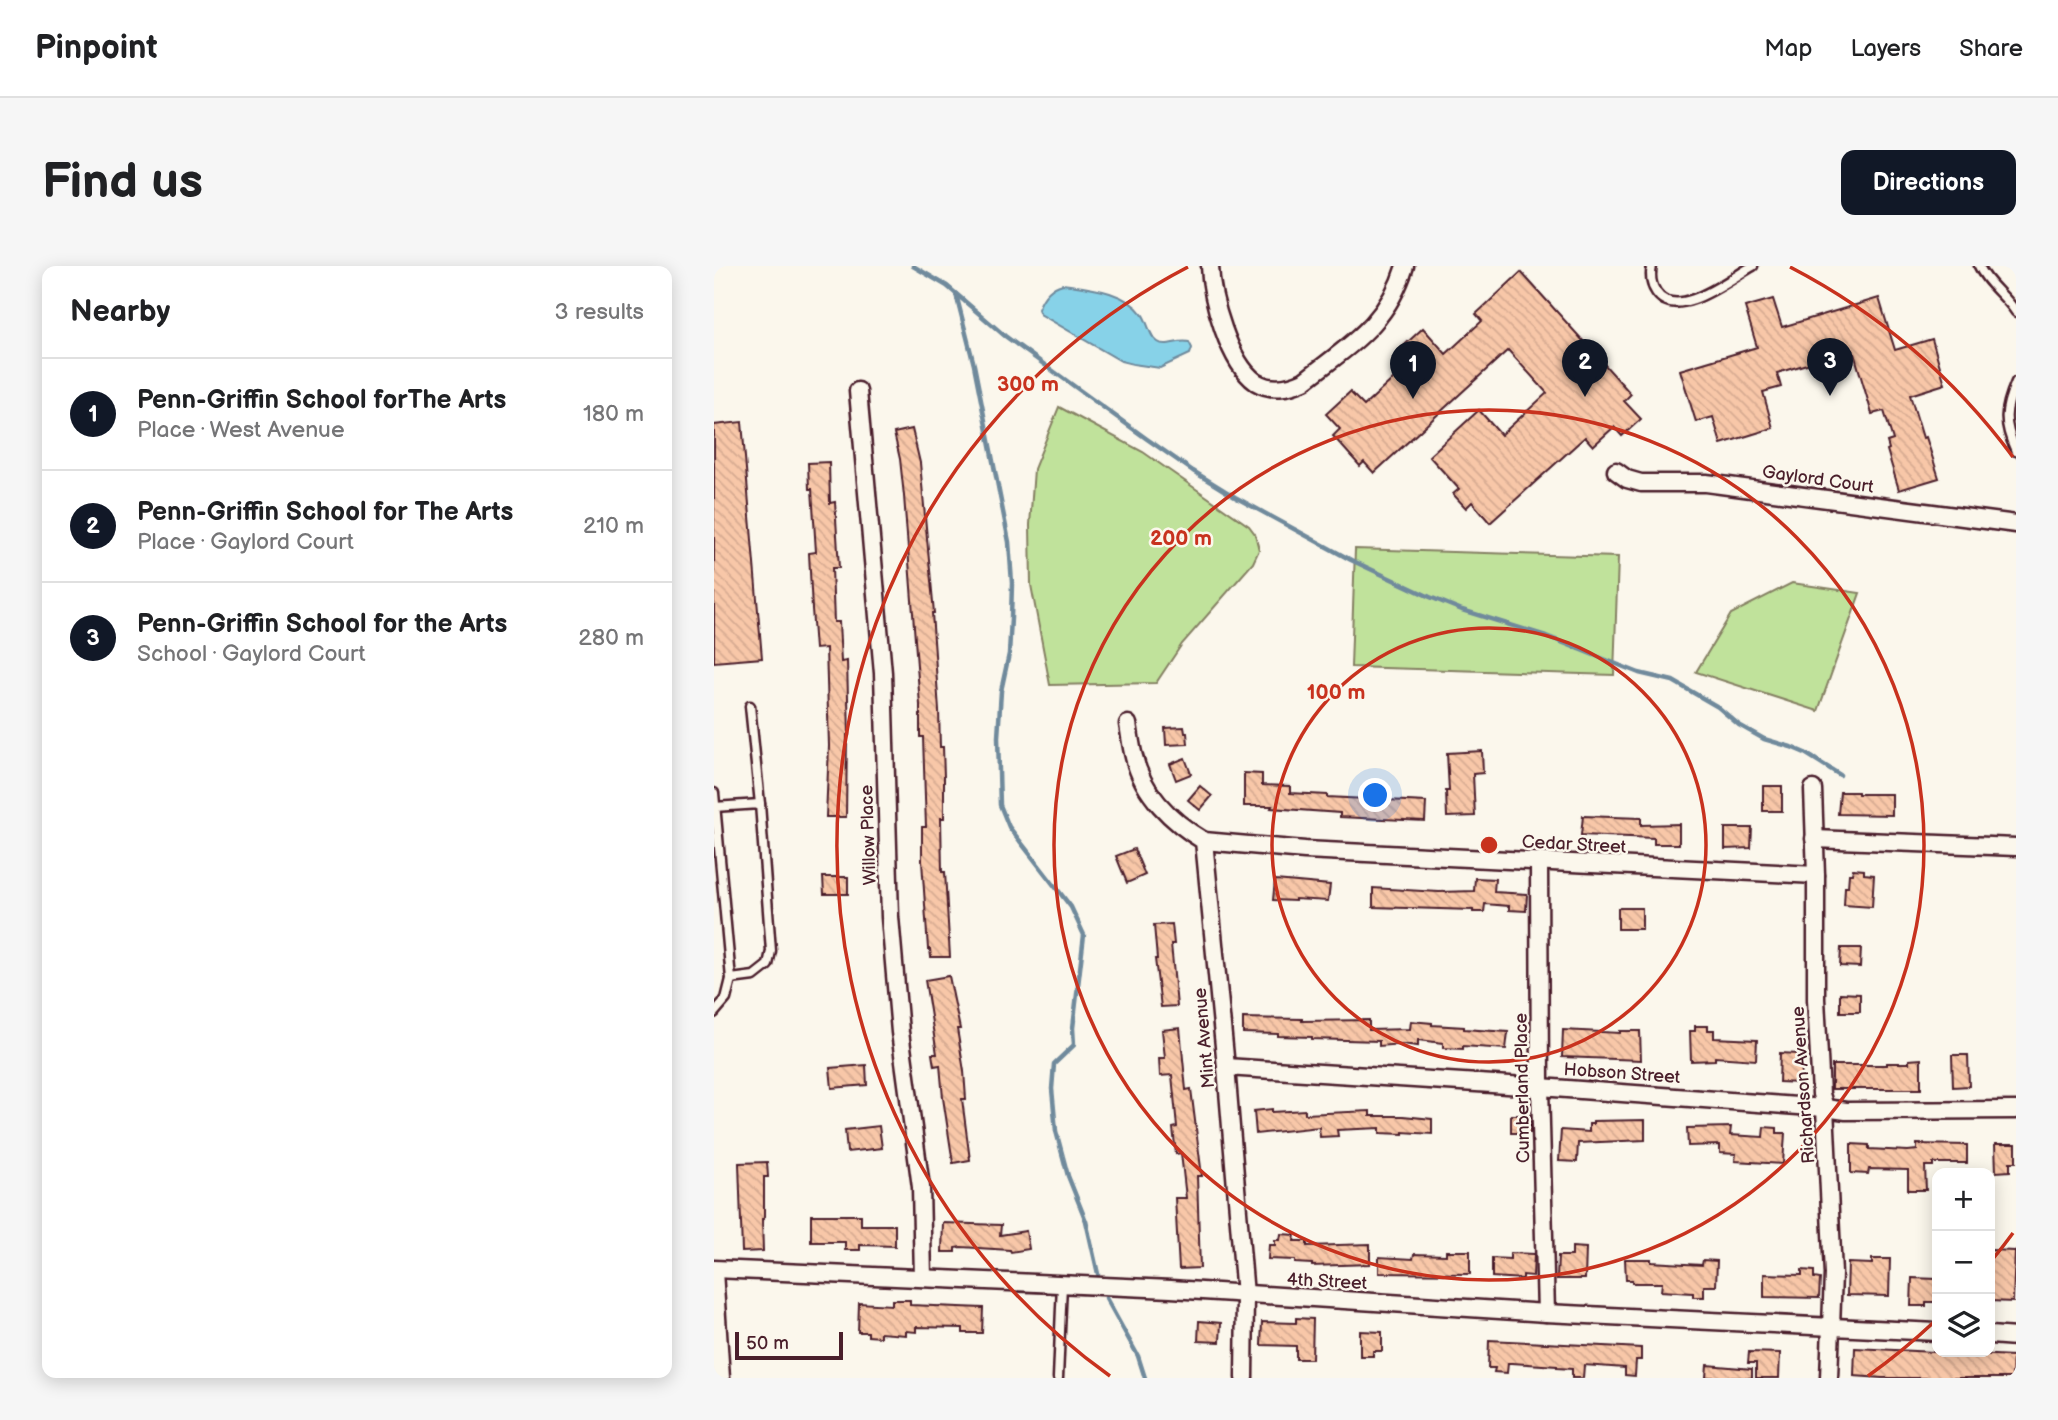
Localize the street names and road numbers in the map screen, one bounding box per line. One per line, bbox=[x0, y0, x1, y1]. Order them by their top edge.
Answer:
street label: Gaylord Court bbox=[1761, 461, 1875, 498]
street label: Willow Place bbox=[856, 784, 881, 886]
street label: Cedar Street bbox=[1521, 831, 1627, 858]
street label: Mint Avenue bbox=[1190, 987, 1219, 1089]
street label: Richardson Avenue bbox=[1788, 1005, 1819, 1164]
street label: Cumberland Place bbox=[1511, 1012, 1534, 1163]
street label: Hobson Street bbox=[1563, 1059, 1681, 1088]
street label: 4th Street bbox=[1286, 1269, 1368, 1294]

